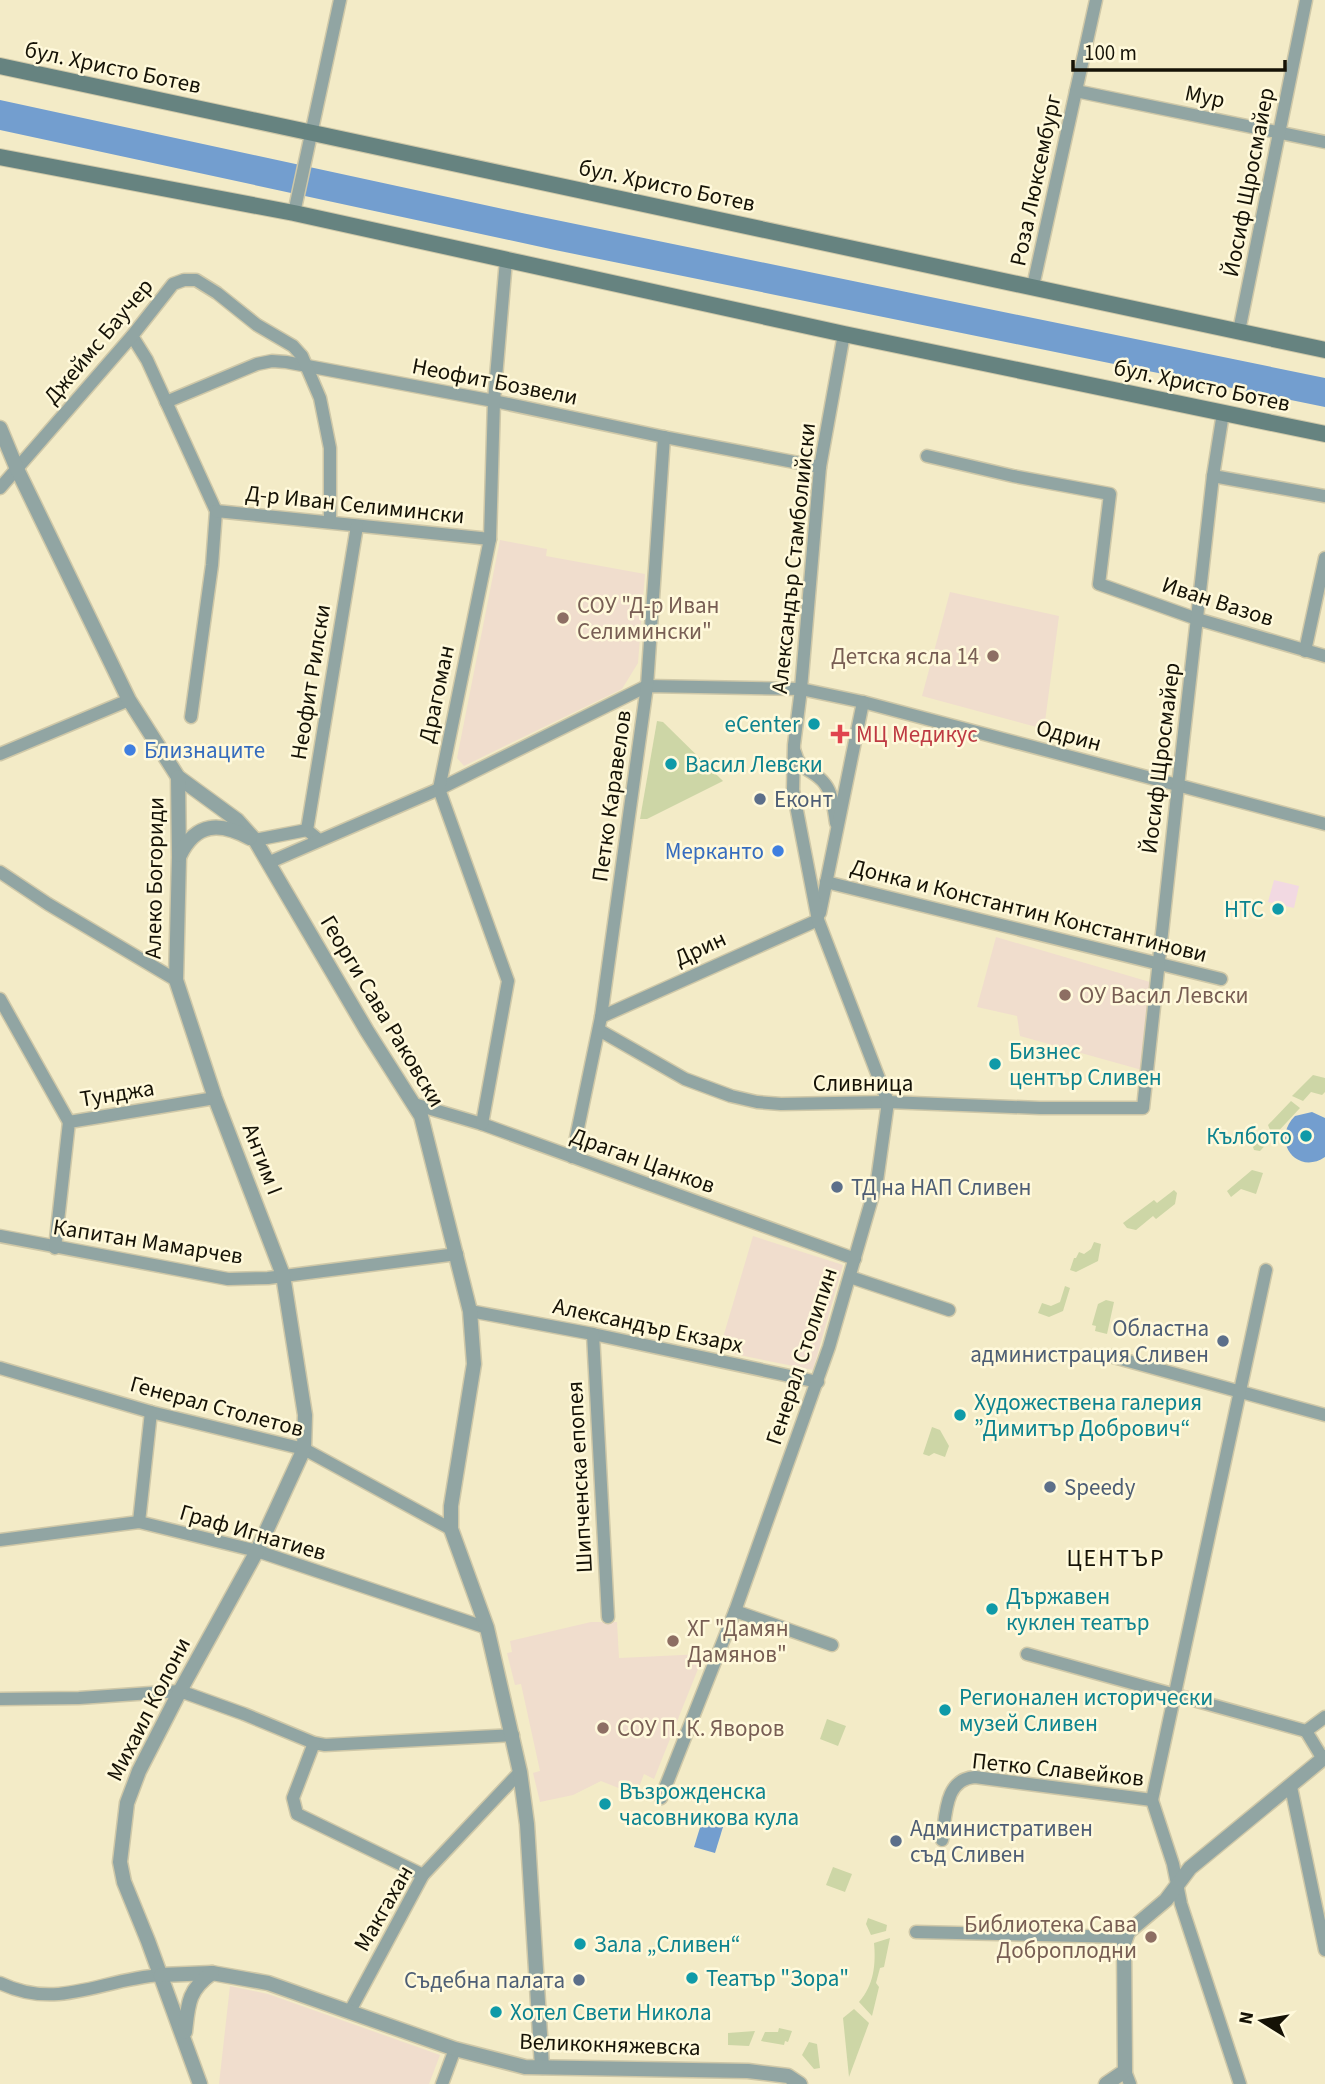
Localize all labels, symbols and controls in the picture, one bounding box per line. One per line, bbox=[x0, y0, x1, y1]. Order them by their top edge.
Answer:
scale bar bbox=[1073, 28, 1285, 72]
street label: бул. Христо Ботев bbox=[22, 33, 204, 102]
text: 100 m bbox=[1084, 38, 1137, 68]
street label: Мур bbox=[1182, 76, 1228, 117]
street label: Йосиф Щросмайер bbox=[1214, 85, 1283, 280]
street label: Роза Люксембург bbox=[1001, 91, 1070, 269]
street label: бул. Христо Ботев bbox=[576, 151, 758, 220]
street label: Джеймс Баучер bbox=[36, 271, 161, 412]
street label: Неофит Бозвели bbox=[409, 349, 581, 414]
street label: бул. Христо Ботев bbox=[1111, 351, 1293, 420]
street label: Александър Стамболийски bbox=[763, 421, 824, 695]
street label: Д-р Иван Селимински bbox=[244, 477, 466, 532]
street label: Иван Вазов bbox=[1158, 568, 1278, 635]
place label: СОУ "Д-р Иван Селимински" bbox=[577, 589, 719, 648]
street label: Неофит Рилски bbox=[282, 602, 339, 762]
marker: СОУ "Д-р Иван Селимински" bbox=[555, 610, 571, 626]
place label: Детска ясла 14 bbox=[831, 640, 979, 673]
street label: Драгоман bbox=[410, 642, 463, 746]
marker: Детска ясла 14 bbox=[985, 648, 1001, 664]
street label: Йосиф Щросмайер bbox=[1132, 661, 1189, 855]
street label: Петко Каравелов bbox=[583, 708, 640, 884]
place label: eCenter bbox=[725, 708, 801, 741]
street label: Одрин bbox=[1033, 711, 1105, 760]
marker: eCenter bbox=[806, 716, 822, 732]
place label: МЦ Медикус bbox=[856, 718, 978, 751]
marker: МЦ Медикус bbox=[830, 724, 850, 744]
place label: Близнаците bbox=[144, 734, 265, 767]
marker: Близнаците bbox=[122, 742, 138, 758]
place label: Васил Левски bbox=[685, 748, 823, 781]
marker: Васил Левски bbox=[663, 756, 679, 772]
place label: Еконт bbox=[774, 783, 833, 816]
marker: Еконт bbox=[752, 791, 768, 807]
street label: Алеко Богориди bbox=[137, 797, 172, 959]
place label: Мерканто bbox=[665, 835, 764, 868]
marker: Мерканто bbox=[770, 843, 786, 859]
street label: Донка и Константин Константинови bbox=[847, 850, 1211, 971]
place label: НТС bbox=[1224, 893, 1264, 926]
marker: НТС bbox=[1270, 901, 1286, 917]
street label: Георги Сава Раковски bbox=[312, 909, 453, 1114]
street label: Дрин bbox=[669, 922, 732, 975]
place label: ОУ Васил Левски bbox=[1079, 979, 1249, 1012]
marker: ОУ Васил Левски bbox=[1057, 987, 1073, 1003]
place label: Бизнес център Сливен bbox=[1009, 1035, 1162, 1094]
marker: Бизнес център Сливен bbox=[987, 1056, 1003, 1072]
street label: Сливница bbox=[813, 1067, 913, 1100]
street label: Тунджа bbox=[78, 1071, 157, 1116]
street label: Антим I bbox=[234, 1119, 291, 1200]
street label: Драган Цанков bbox=[566, 1119, 720, 1202]
place label: Кълбото bbox=[1206, 1120, 1292, 1153]
marker: Кълбото bbox=[1298, 1128, 1314, 1144]
place label: ТД на НАП Сливен bbox=[851, 1171, 1032, 1204]
marker: ТД на НАП Сливен bbox=[829, 1179, 845, 1195]
street label: Капитан Мамарчев bbox=[51, 1210, 245, 1273]
street label: Генерал Столипин bbox=[757, 1263, 846, 1449]
street label: Александър Екзарх bbox=[550, 1289, 746, 1362]
place label: Областна администрация Сливен bbox=[970, 1312, 1209, 1371]
marker: Областна администрация Сливен bbox=[1215, 1333, 1231, 1349]
street label: Генерал Столетов bbox=[126, 1367, 307, 1446]
street label: Шипченска епопея bbox=[558, 1380, 601, 1574]
place label: Художествена галерия ”Димитър Добрович“ bbox=[974, 1386, 1202, 1445]
marker: Художествена галерия ”Димитър Добрович“ bbox=[952, 1407, 968, 1423]
place label: Speedy bbox=[1064, 1471, 1136, 1504]
marker: Speedy bbox=[1042, 1479, 1058, 1495]
street label: Граф Игнатиев bbox=[176, 1496, 330, 1569]
district label: ЦЕНТЪР bbox=[1066, 1541, 1166, 1576]
place label: Държавен куклен театър bbox=[1006, 1580, 1150, 1639]
marker: Държавен куклен театър bbox=[984, 1601, 1000, 1617]
place label: ХГ "Дамян Дамянов" bbox=[687, 1612, 789, 1671]
street label: Михаил Колони bbox=[98, 1632, 199, 1787]
marker: ХГ "Дамян Дамянов" bbox=[665, 1633, 681, 1649]
place label: Регионален исторически музей Сливен bbox=[959, 1681, 1213, 1740]
marker: Регионален исторически музей Сливен bbox=[937, 1702, 953, 1718]
place label: СОУ П. К. Яворов bbox=[617, 1712, 784, 1745]
marker: СОУ П. К. Яворов bbox=[595, 1720, 611, 1736]
street label: Петко Славейков bbox=[970, 1744, 1146, 1795]
place label: Възрожденска часовникова кула bbox=[619, 1775, 799, 1834]
marker: Възрожденска часовникова кула bbox=[597, 1796, 613, 1812]
place label: Административен съд Сливен bbox=[910, 1812, 1093, 1871]
marker: Административен съд Сливен bbox=[888, 1833, 904, 1849]
street label: Макгахан bbox=[346, 1859, 421, 1957]
place label: Библиотека Сава Доброплодни bbox=[964, 1908, 1137, 1967]
place label: Зала „Сливен“ bbox=[594, 1928, 741, 1961]
marker: Библиотека Сава Доброплодни bbox=[1143, 1929, 1159, 1945]
marker: Зала „Сливен“ bbox=[572, 1936, 588, 1952]
place label: Театър "Зора" bbox=[706, 1962, 849, 1995]
place label: Съдебна палата bbox=[404, 1964, 565, 1997]
marker: Театър "Зора" bbox=[684, 1970, 700, 1986]
marker: Съдебна палата bbox=[571, 1972, 587, 1988]
north arrow bbox=[1227, 1986, 1297, 2056]
place label: Хотел Свети Никола bbox=[510, 1996, 712, 2029]
marker: Хотел Свети Никола bbox=[488, 2004, 504, 2020]
text: N bbox=[1232, 2009, 1261, 2027]
street label: Великокняжевска bbox=[519, 2025, 701, 2064]

